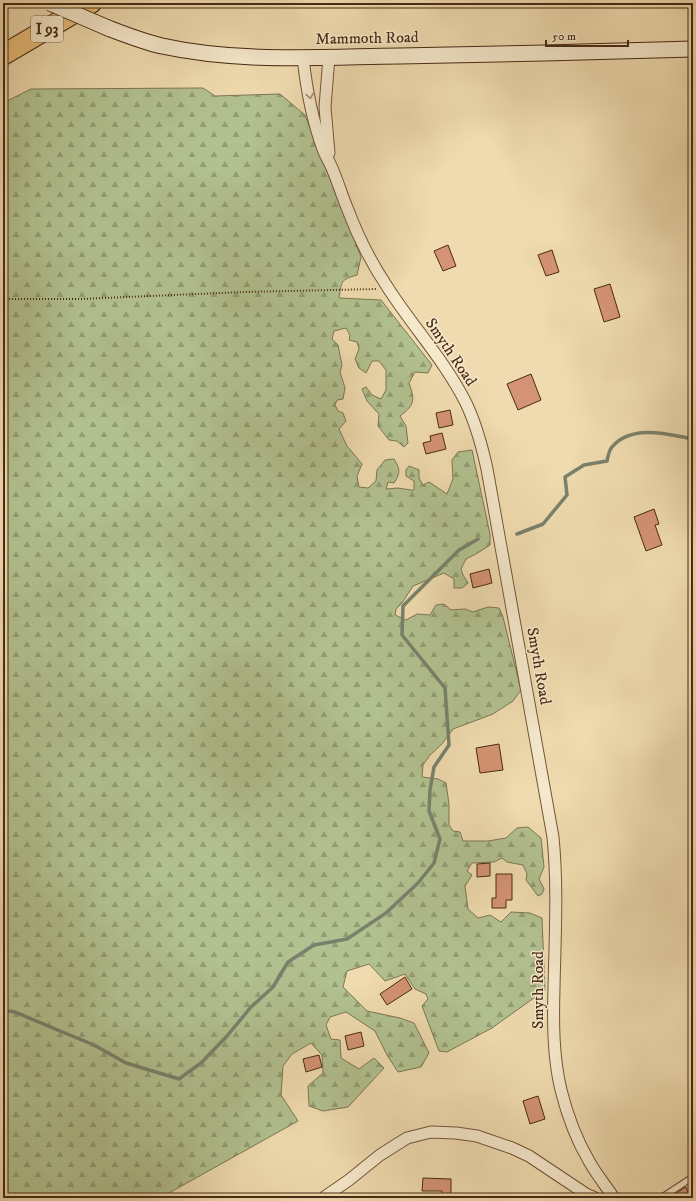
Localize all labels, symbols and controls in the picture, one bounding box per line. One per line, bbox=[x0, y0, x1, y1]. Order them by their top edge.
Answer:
road number: I 93 bbox=[31, 16, 63, 42]
scale bar bbox=[546, 22, 628, 48]
street label: Mammoth Road bbox=[315, 27, 419, 49]
text: 50 m bbox=[552, 29, 576, 44]
one-way arrow bbox=[305, 92, 313, 99]
street label: Smyth Road bbox=[421, 314, 481, 390]
street label: Smyth Road bbox=[522, 626, 556, 706]
street label: Smyth Road bbox=[528, 951, 548, 1029]

